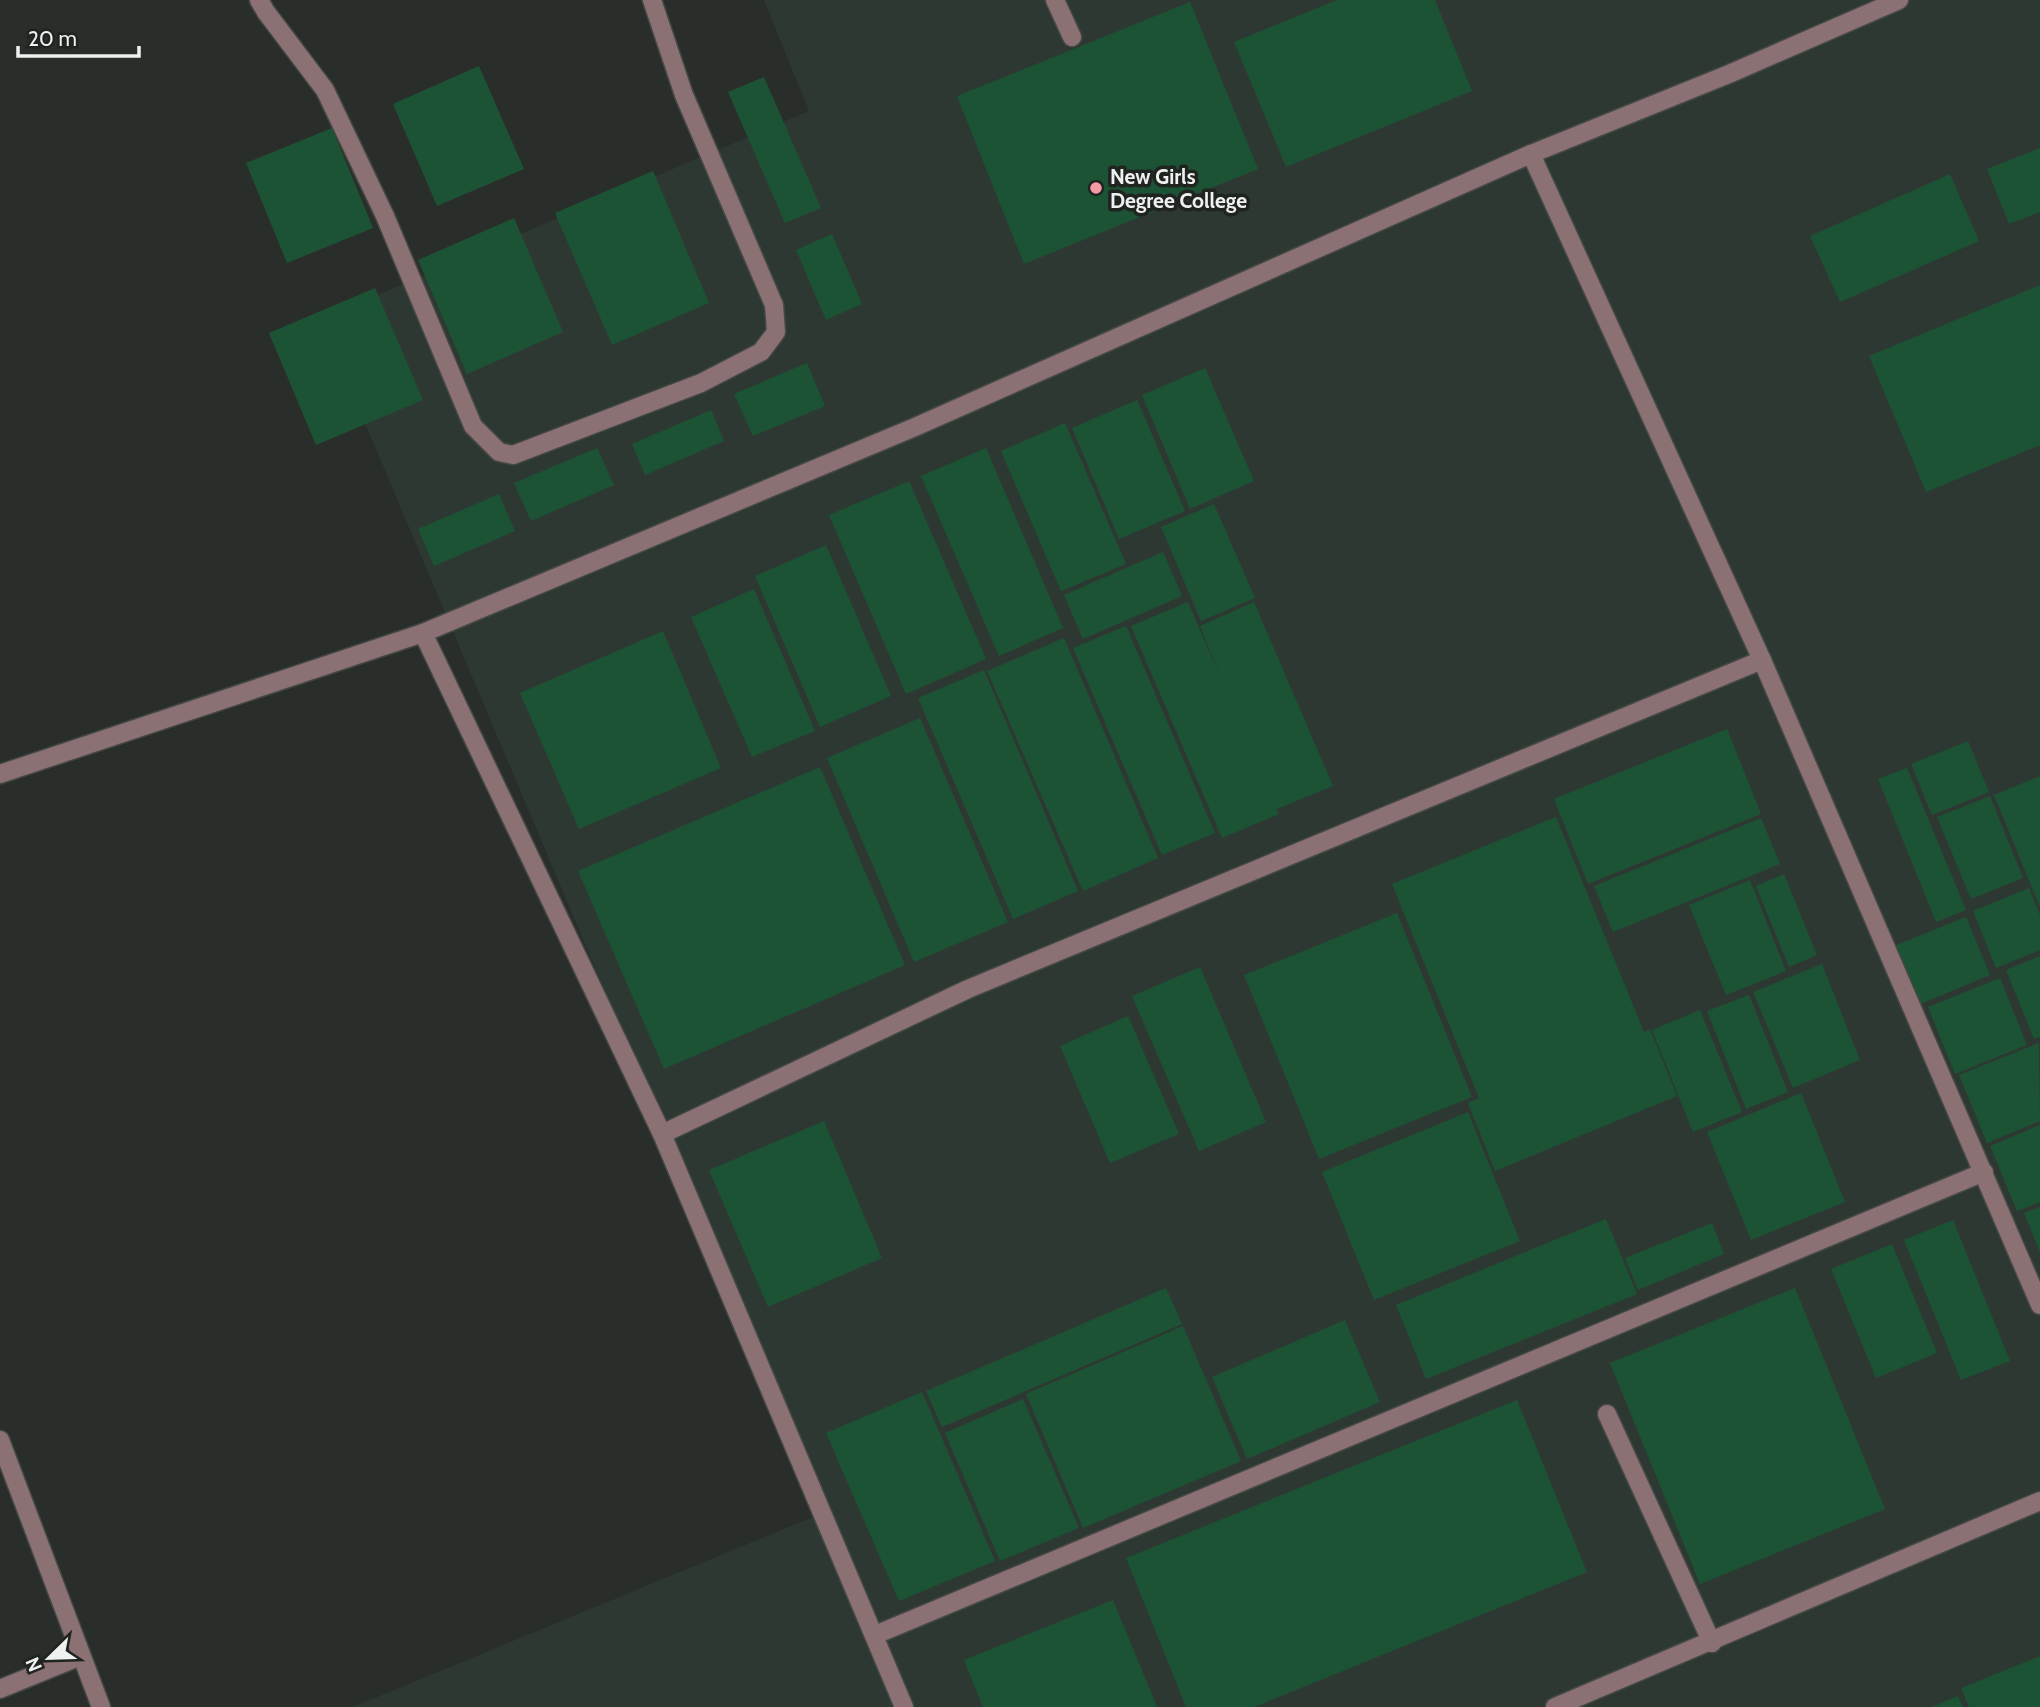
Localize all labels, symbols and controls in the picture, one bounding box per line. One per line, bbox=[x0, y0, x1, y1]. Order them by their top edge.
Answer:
scale bar bbox=[18, 14, 138, 58]
text: 20 m bbox=[28, 26, 77, 51]
place label: New Girls Degree College bbox=[1110, 164, 1247, 213]
marker: New Girls Degree College bbox=[1088, 180, 1104, 196]
north arrow bbox=[14, 1623, 84, 1693]
text: N bbox=[21, 1654, 47, 1675]

